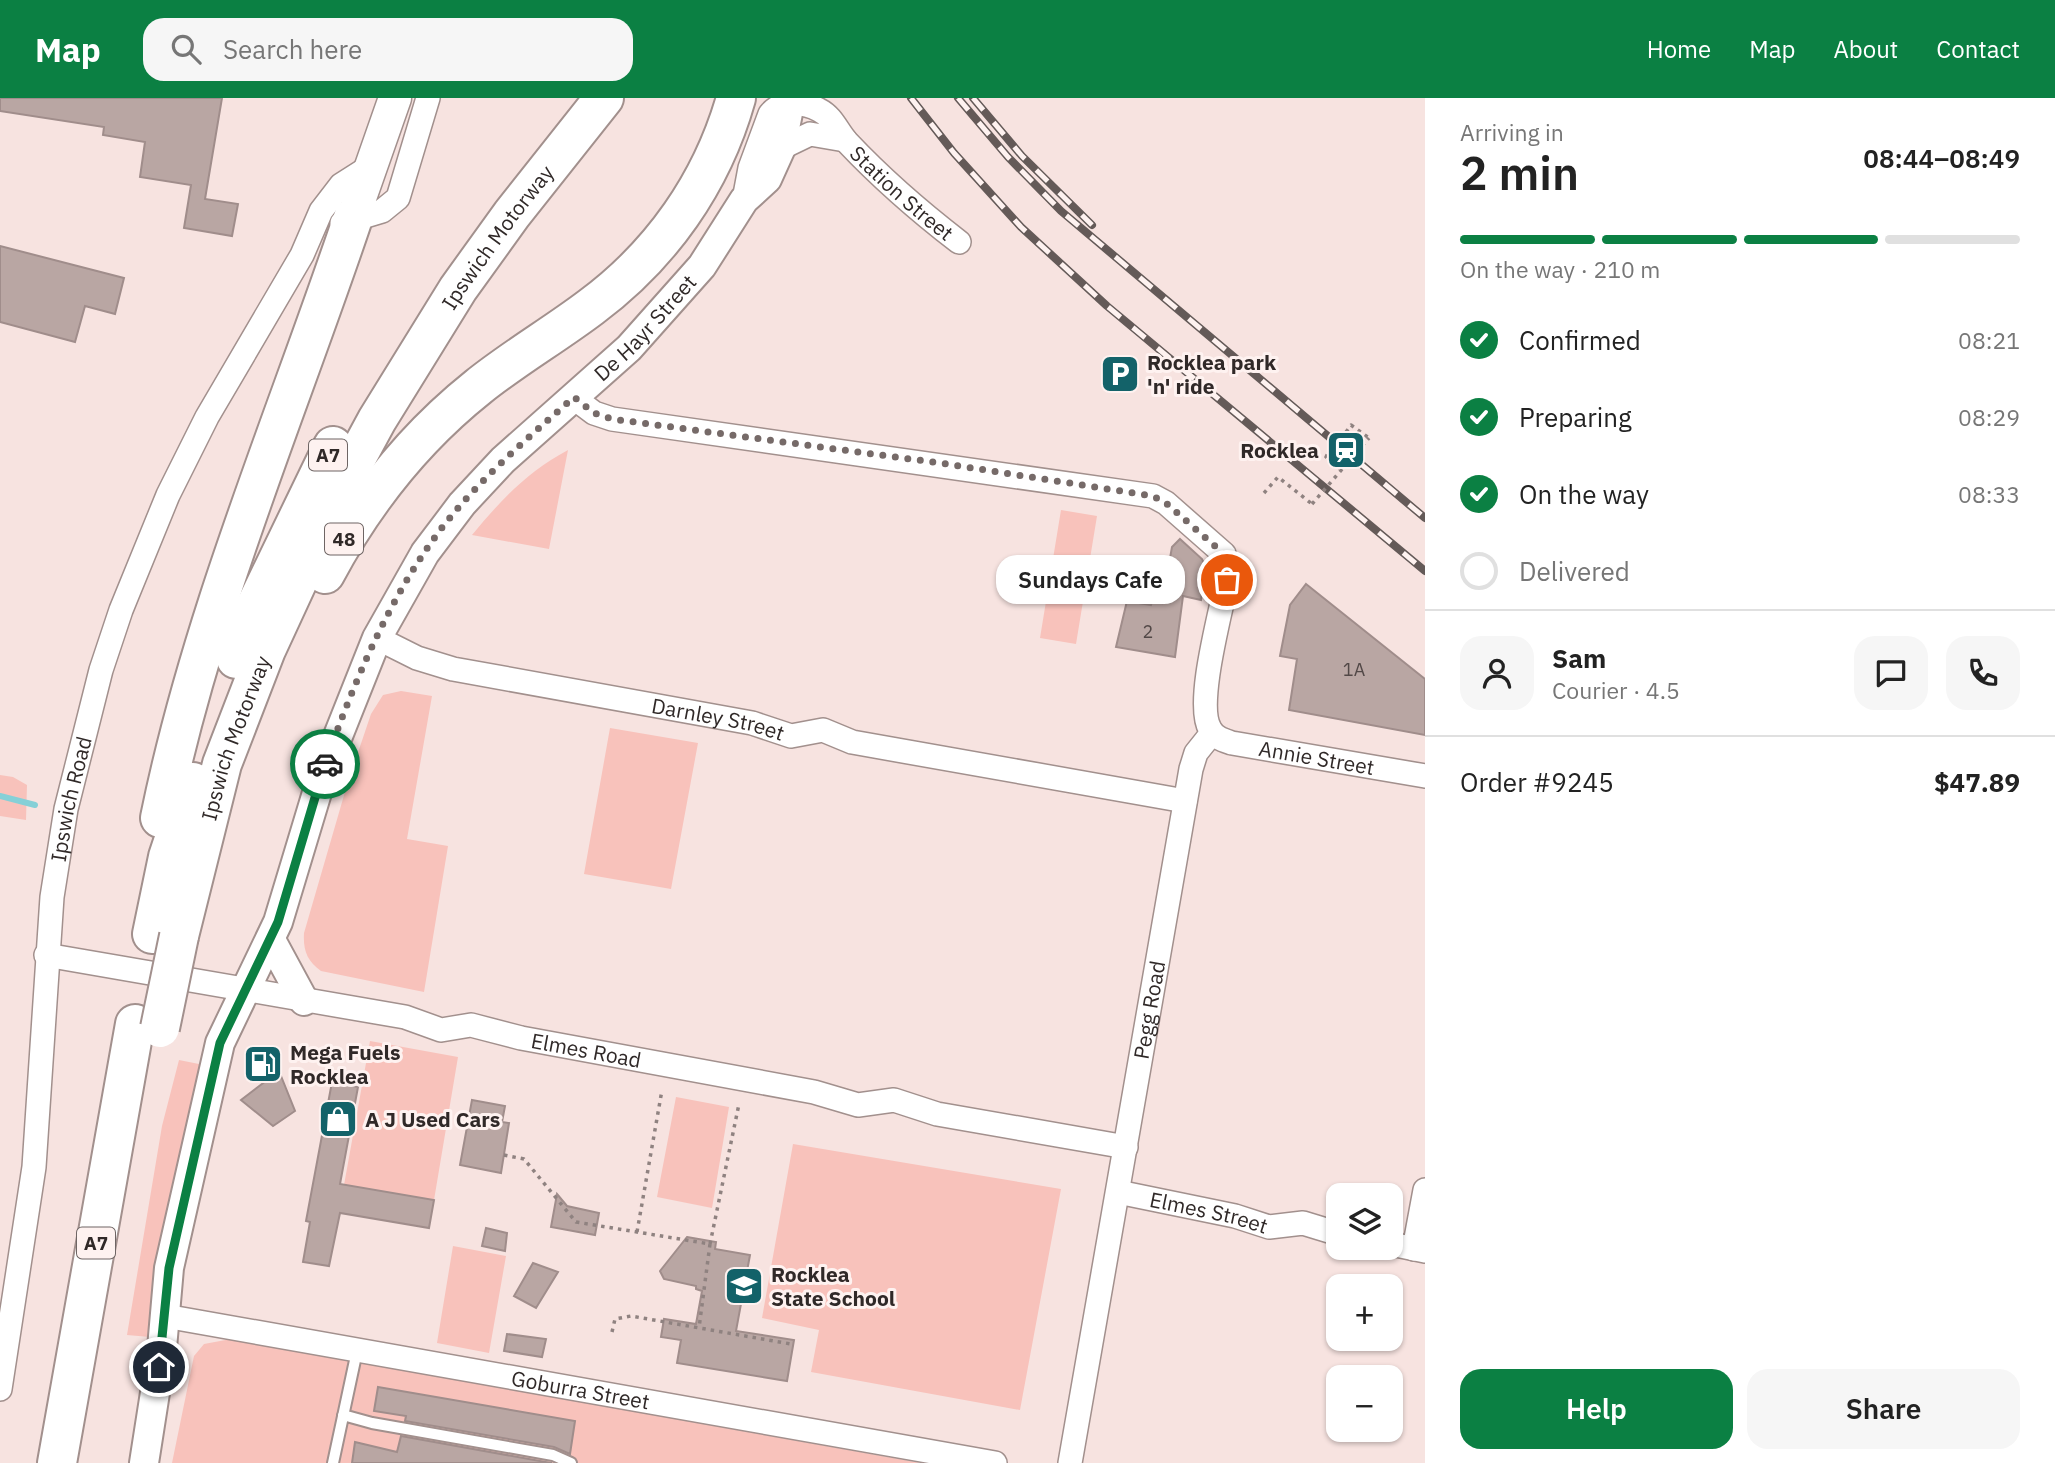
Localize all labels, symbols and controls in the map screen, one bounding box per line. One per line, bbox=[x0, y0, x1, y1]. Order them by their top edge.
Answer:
search box bbox=[143, 18, 633, 81]
text: Map bbox=[35, 28, 101, 71]
icon: search bbox=[167, 30, 205, 68]
text: Search here bbox=[223, 32, 362, 66]
text: Home bbox=[1647, 33, 1711, 65]
text: Map bbox=[1749, 33, 1795, 65]
text: About bbox=[1833, 33, 1898, 65]
text: Contact bbox=[1936, 33, 2020, 65]
text: Arriving in bbox=[1460, 117, 1564, 147]
street label: Station Street bbox=[844, 139, 959, 247]
text: 08:44–08:49 bbox=[1863, 141, 2020, 175]
text: 2 min bbox=[1460, 143, 1579, 203]
street label: Ipswich Motorway bbox=[435, 159, 560, 315]
text: On the way · 210 m bbox=[1460, 254, 1660, 284]
street label: De Hayr Street bbox=[588, 268, 702, 387]
icon: check bbox=[1460, 321, 1498, 359]
text: Confirmed bbox=[1519, 323, 1641, 357]
text: 08:21 bbox=[1958, 325, 2020, 355]
place label: Rocklea park 'n' ride bbox=[1147, 348, 1277, 400]
parking icon: Rocklea park 'n' ride bbox=[1099, 353, 1141, 395]
icon: check bbox=[1460, 398, 1498, 436]
text: Preparing bbox=[1519, 400, 1632, 434]
text: 08:29 bbox=[1958, 402, 2020, 432]
station icon: Rocklea bbox=[1325, 429, 1367, 471]
place label: Rocklea bbox=[1240, 436, 1319, 464]
road number: A7 bbox=[309, 440, 347, 470]
icon: check bbox=[1460, 475, 1498, 513]
text: On the way bbox=[1519, 477, 1649, 511]
text: 08:33 bbox=[1958, 479, 2020, 509]
road number: 48 bbox=[325, 524, 363, 554]
pin bbox=[1197, 550, 1257, 610]
text: Delivered bbox=[1519, 554, 1630, 588]
callout: Sundays Cafe bbox=[996, 556, 1185, 604]
icon: bag bbox=[1208, 561, 1246, 599]
text: Sundays Cafe bbox=[1018, 564, 1163, 594]
house number: 2 bbox=[1143, 620, 1153, 643]
button: person bbox=[1460, 636, 1534, 710]
button: chat bbox=[1854, 636, 1928, 710]
button: phone bbox=[1946, 636, 2020, 710]
text: Sam bbox=[1552, 641, 1606, 675]
street label: Ipswich Motorway bbox=[194, 651, 277, 823]
house number: 1A bbox=[1343, 658, 1366, 681]
text: Courier · 4.5 bbox=[1552, 675, 1680, 705]
street label: Darnley Street bbox=[649, 691, 788, 747]
courier bbox=[290, 729, 360, 799]
street label: Ipswich Road bbox=[44, 733, 98, 864]
street label: Annie Street bbox=[1257, 734, 1377, 781]
icon: car bbox=[306, 745, 344, 783]
text: Order #9245 bbox=[1460, 765, 1614, 799]
text: $47.89 bbox=[1934, 765, 2020, 799]
street label: Pegg Road bbox=[1127, 958, 1171, 1061]
street label: Elmes Road bbox=[529, 1026, 644, 1074]
place label: Mega Fuels Rocklea bbox=[290, 1038, 400, 1090]
fuel station icon: Mega Fuels Rocklea bbox=[242, 1043, 284, 1085]
shop icon: A J Used Cars bbox=[317, 1098, 359, 1140]
place label: A J Used Cars bbox=[365, 1105, 500, 1133]
map controls bbox=[1326, 1183, 1403, 1442]
button: layers bbox=[1326, 1183, 1403, 1260]
street label: Elmes Street bbox=[1147, 1185, 1272, 1240]
road number: A7 bbox=[77, 1228, 115, 1259]
place label: Rocklea State School bbox=[771, 1260, 895, 1312]
school or university icon: Rocklea State School bbox=[723, 1265, 765, 1307]
button: + bbox=[1326, 1274, 1403, 1351]
pin bbox=[129, 1337, 189, 1397]
icon: home bbox=[140, 1348, 178, 1386]
street label: Goburra Street bbox=[509, 1364, 652, 1416]
button: − bbox=[1326, 1365, 1403, 1442]
button: Help bbox=[1460, 1369, 1733, 1449]
button: Share bbox=[1747, 1369, 2020, 1449]

